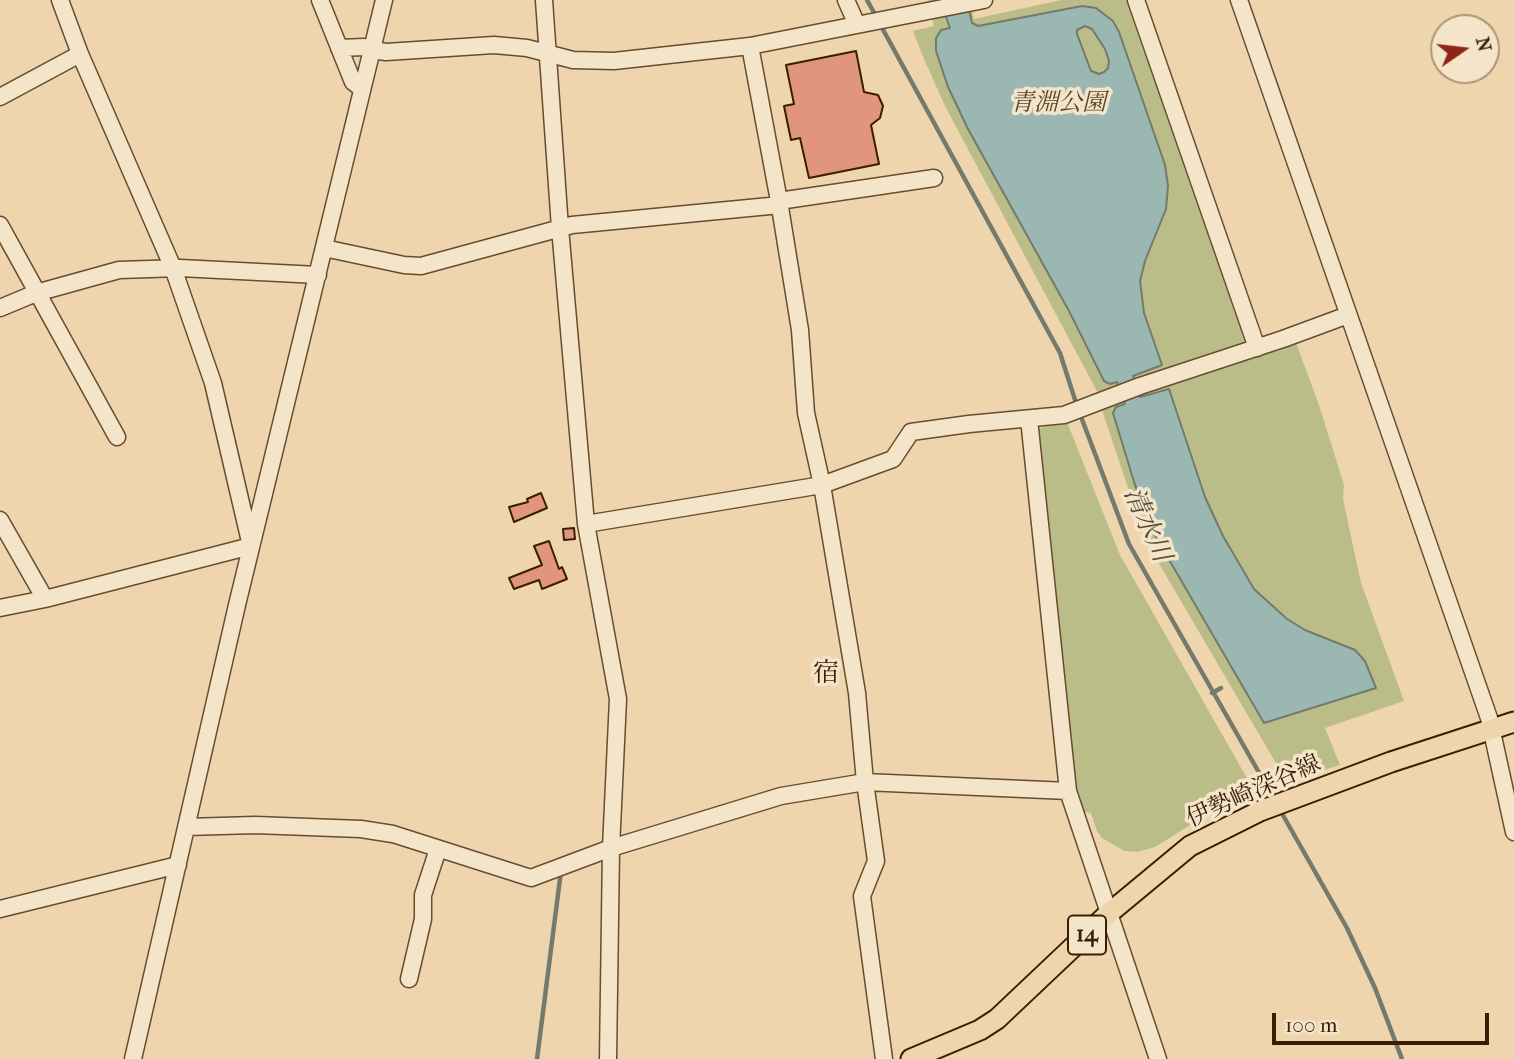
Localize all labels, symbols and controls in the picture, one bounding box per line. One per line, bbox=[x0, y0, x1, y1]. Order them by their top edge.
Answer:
north arrow bbox=[1430, 14, 1500, 84]
text: N bbox=[1471, 35, 1496, 54]
park label: 青淵公園 bbox=[1010, 90, 1106, 118]
water label: 清水川 bbox=[1116, 483, 1176, 567]
district label: 宿 bbox=[813, 659, 839, 691]
street label: 伊勢崎深谷線 bbox=[1182, 750, 1326, 834]
road number: 14 bbox=[1068, 916, 1106, 954]
scale bar bbox=[1276, 1000, 1493, 1044]
text: 100 m bbox=[1285, 1013, 1338, 1037]

